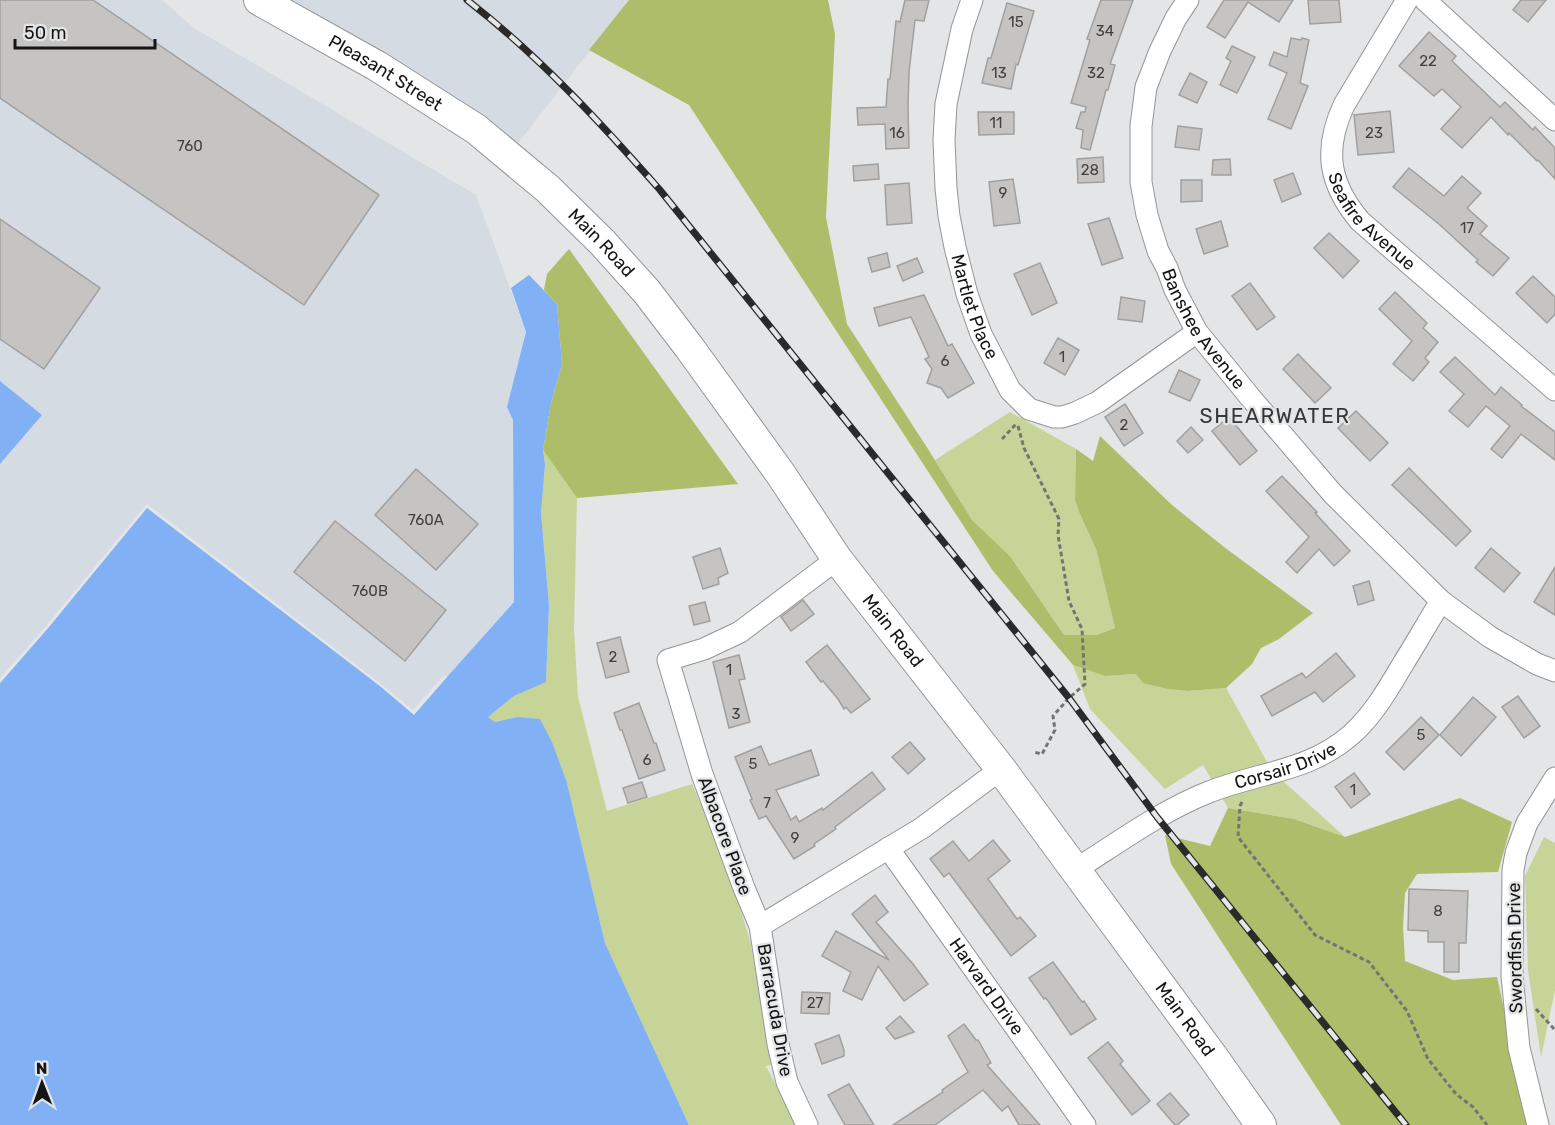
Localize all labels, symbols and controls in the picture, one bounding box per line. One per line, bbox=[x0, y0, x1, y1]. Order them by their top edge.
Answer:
scale bar bbox=[15, 12, 154, 50]
house number: 15 bbox=[1008, 13, 1024, 31]
text: 50 m bbox=[24, 22, 67, 44]
house number: 34 bbox=[1096, 22, 1114, 40]
street label: Pleasant Street bbox=[325, 30, 447, 116]
house number: 22 bbox=[1419, 52, 1437, 70]
house number: 13 bbox=[991, 64, 1007, 82]
house number: 32 bbox=[1087, 64, 1105, 82]
house number: 11 bbox=[990, 114, 1002, 132]
house number: 16 bbox=[889, 124, 905, 142]
house number: 23 bbox=[1365, 124, 1383, 142]
house number: 760 bbox=[177, 137, 203, 155]
house number: 28 bbox=[1081, 161, 1099, 179]
street label: Seafire Avenue bbox=[1323, 170, 1420, 275]
house number: 9 bbox=[999, 184, 1008, 202]
street label: Main Road bbox=[563, 204, 639, 282]
house number: 17 bbox=[1460, 219, 1474, 237]
street label: Martlet Place bbox=[946, 252, 1003, 363]
street label: Banshee Avenue bbox=[1157, 265, 1250, 394]
house number: 1 bbox=[1059, 348, 1065, 366]
house number: 6 bbox=[940, 352, 950, 370]
district label: SHEARWATER bbox=[1200, 403, 1350, 428]
house number: 2 bbox=[1120, 416, 1129, 434]
house number: 760A bbox=[408, 511, 444, 529]
house number: 760B bbox=[352, 582, 388, 600]
street label: Main Road bbox=[858, 590, 928, 672]
house number: 2 bbox=[609, 648, 618, 666]
house number: 1 bbox=[726, 661, 732, 679]
house number: 3 bbox=[731, 705, 741, 723]
house number: 5 bbox=[1417, 726, 1426, 744]
street label: Corsair Drive bbox=[1232, 738, 1341, 794]
house number: 6 bbox=[642, 751, 652, 769]
house number: 5 bbox=[749, 755, 758, 773]
street label: Albacore Place bbox=[693, 774, 757, 898]
house number: 1 bbox=[1350, 781, 1356, 799]
house number: 7 bbox=[763, 794, 771, 812]
house number: 9 bbox=[791, 829, 800, 847]
street label: Swordfish Drive bbox=[1503, 882, 1527, 1014]
house number: 8 bbox=[1433, 902, 1443, 920]
street label: Harvard Drive bbox=[944, 934, 1029, 1040]
street label: Barracuda Drive bbox=[752, 942, 798, 1078]
street label: Main Road bbox=[1151, 978, 1220, 1060]
house number: 27 bbox=[807, 994, 824, 1012]
north arrow bbox=[12, 1053, 72, 1113]
text: N bbox=[36, 1059, 48, 1078]

